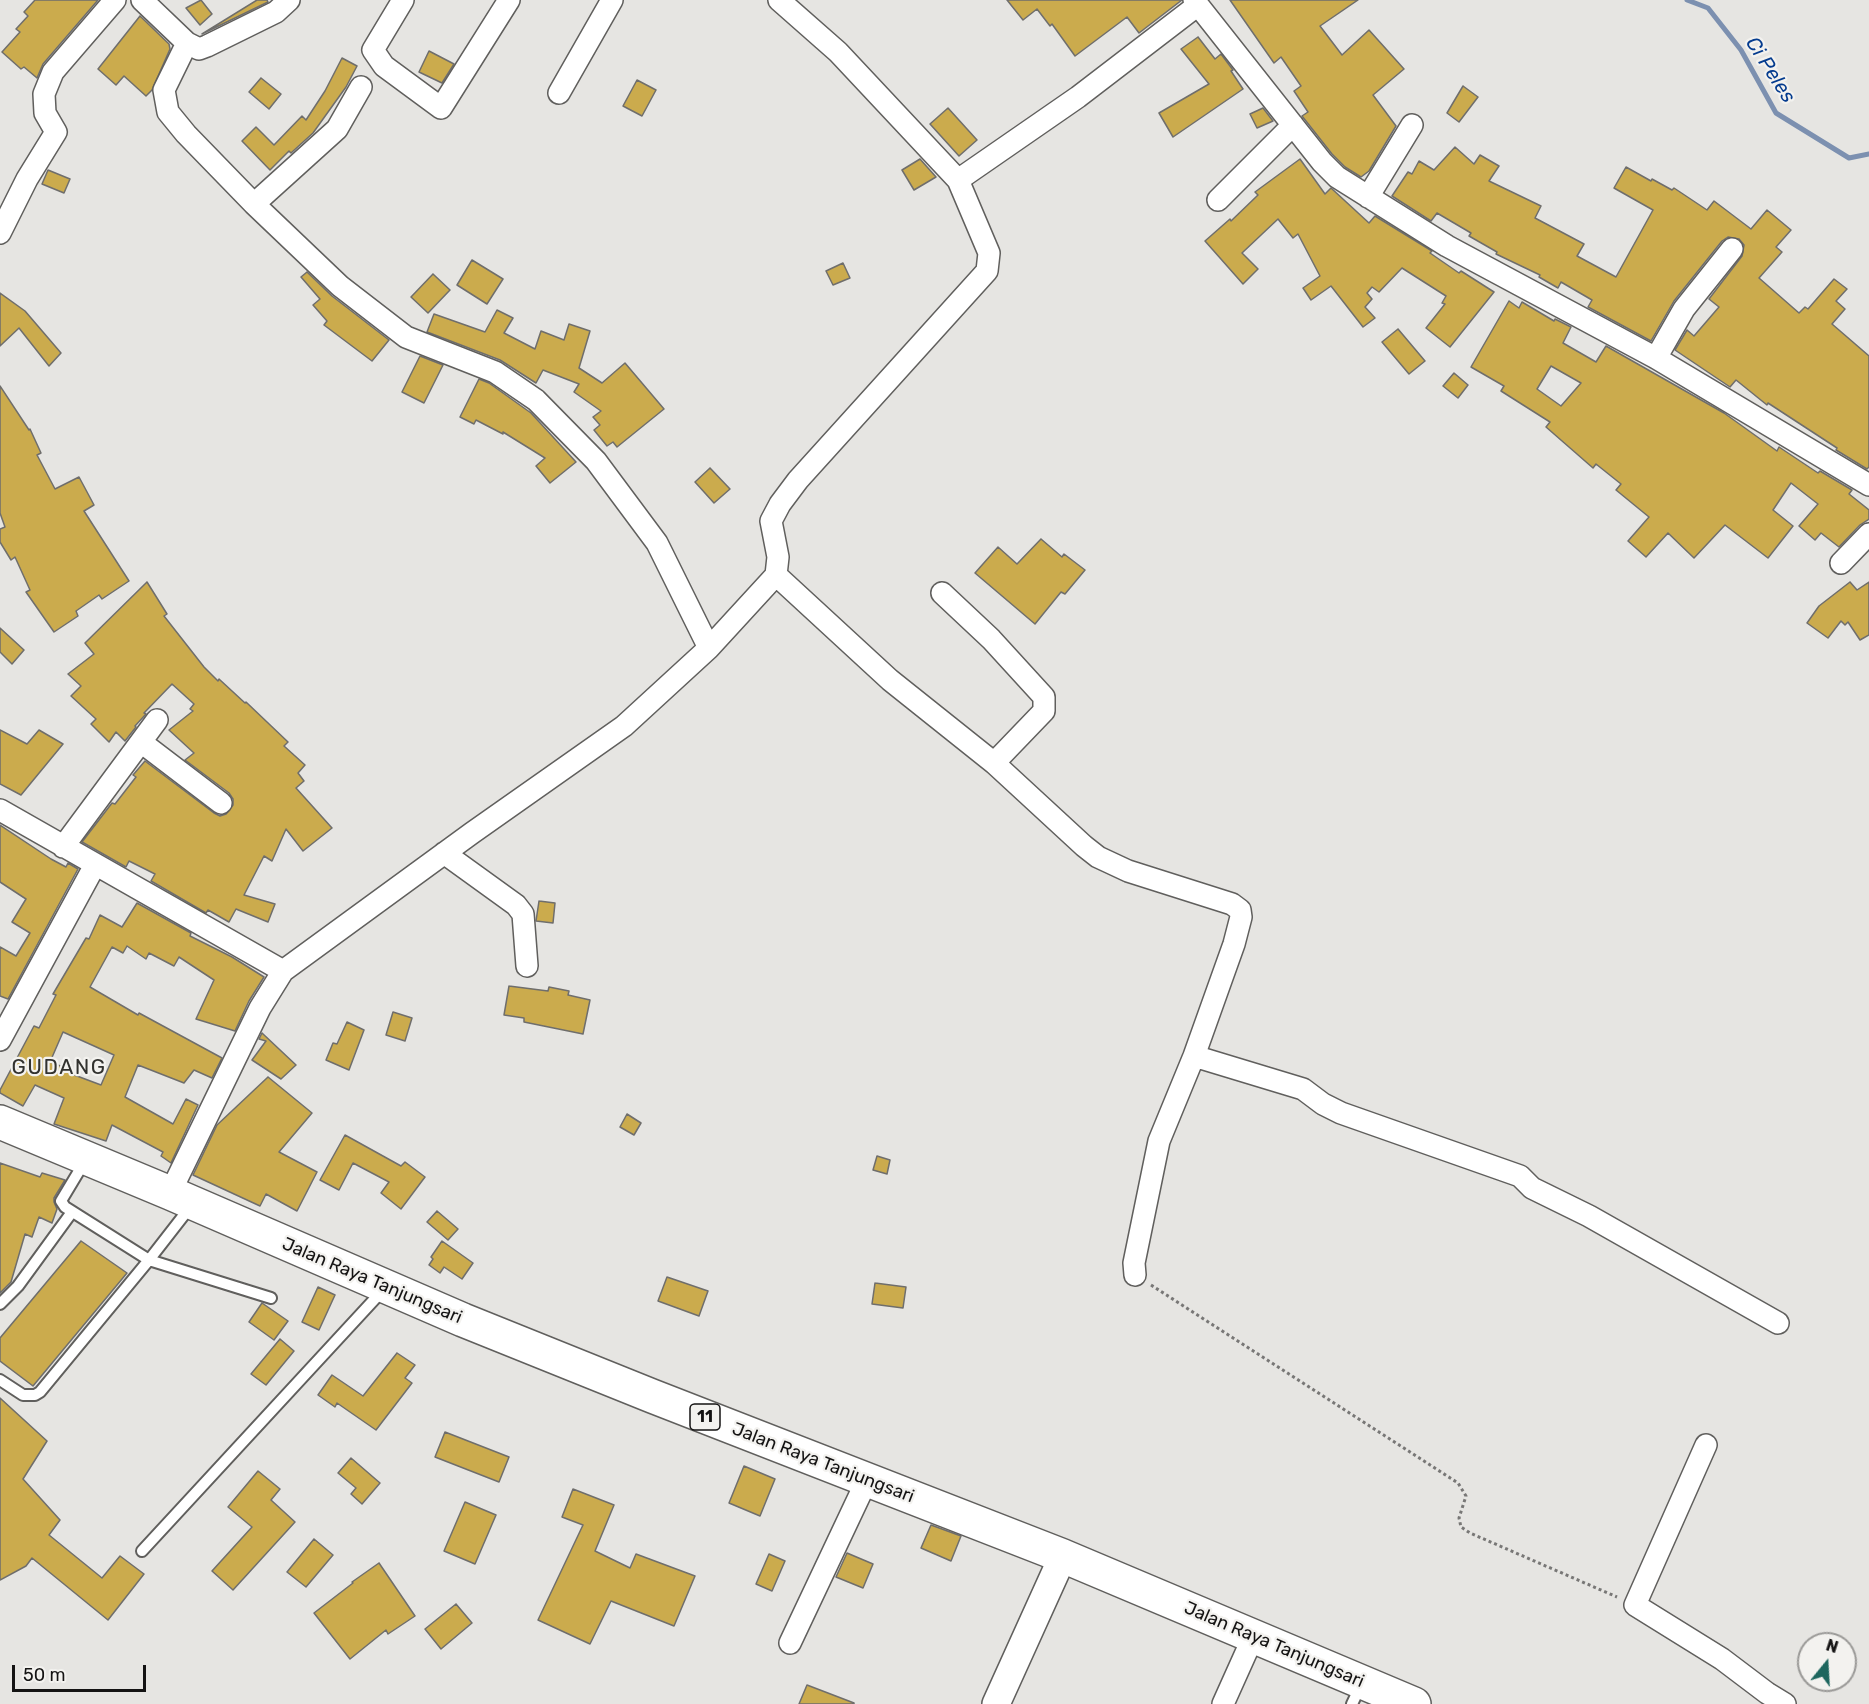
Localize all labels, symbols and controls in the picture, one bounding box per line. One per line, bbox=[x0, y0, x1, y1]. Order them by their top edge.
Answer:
water label: Ci Peles bbox=[1740, 33, 1800, 107]
district label: GUDANG bbox=[11, 1055, 107, 1081]
street label: Jalan Raya Tanjungsari bbox=[279, 1233, 465, 1329]
road number: 11 bbox=[690, 1404, 720, 1430]
street label: Jalan Raya Tanjungsari bbox=[729, 1418, 917, 1508]
street label: Jalan Raya Tanjungsari bbox=[1181, 1597, 1367, 1693]
north arrow bbox=[1797, 1632, 1857, 1692]
text: N bbox=[1824, 1635, 1841, 1657]
scale bar bbox=[15, 1653, 148, 1691]
text: 50 m bbox=[23, 1664, 66, 1686]

